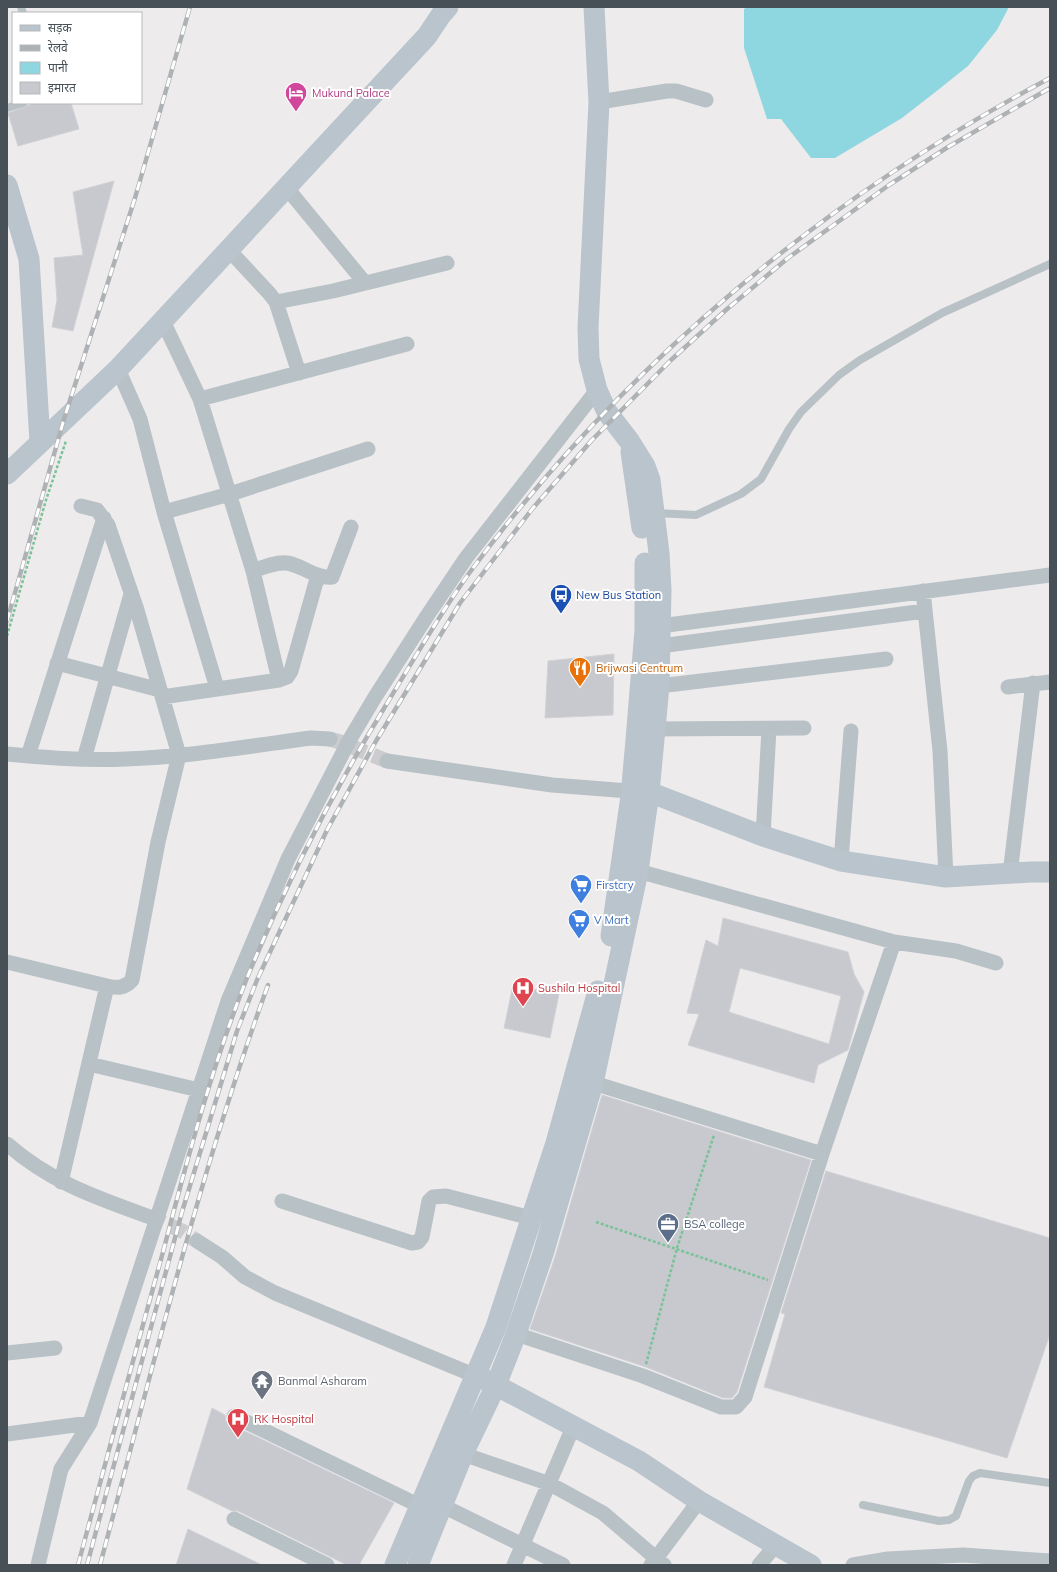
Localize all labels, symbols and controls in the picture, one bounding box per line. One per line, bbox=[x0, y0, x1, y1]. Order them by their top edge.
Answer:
legend bbox=[12, 12, 142, 104]
text: सड़क bbox=[48, 20, 73, 35]
text: रेलवे bbox=[48, 40, 68, 55]
text: पानी bbox=[48, 60, 69, 75]
text: इमारत bbox=[48, 80, 77, 95]
hotel icon: Mukund Palace bbox=[283, 80, 309, 113]
place label: Mukund Palace bbox=[312, 86, 390, 100]
bus stop icon: New Bus Station bbox=[548, 582, 574, 615]
place label: New Bus Station bbox=[576, 588, 661, 602]
restaurant icon: Brijwasi Centrum bbox=[567, 655, 593, 688]
place label: Brijwasi Centrum bbox=[596, 661, 683, 675]
supermarket icon: Firstcry bbox=[568, 872, 594, 905]
place label: Firstcry bbox=[596, 878, 634, 892]
supermarket icon: V Mart bbox=[566, 907, 592, 940]
place label: V Mart bbox=[594, 913, 629, 927]
hospital icon: Sushila Hospital bbox=[510, 975, 536, 1008]
place label: Sushila Hospital bbox=[538, 981, 620, 995]
office icon: BSA college bbox=[655, 1211, 681, 1244]
place label: BSA college bbox=[684, 1217, 745, 1231]
temple icon: Banmal Asharam bbox=[249, 1368, 275, 1401]
place label: Banmal Asharam bbox=[278, 1374, 367, 1388]
hospital icon: RK Hospital bbox=[225, 1406, 251, 1439]
place label: RK Hospital bbox=[254, 1412, 314, 1426]

